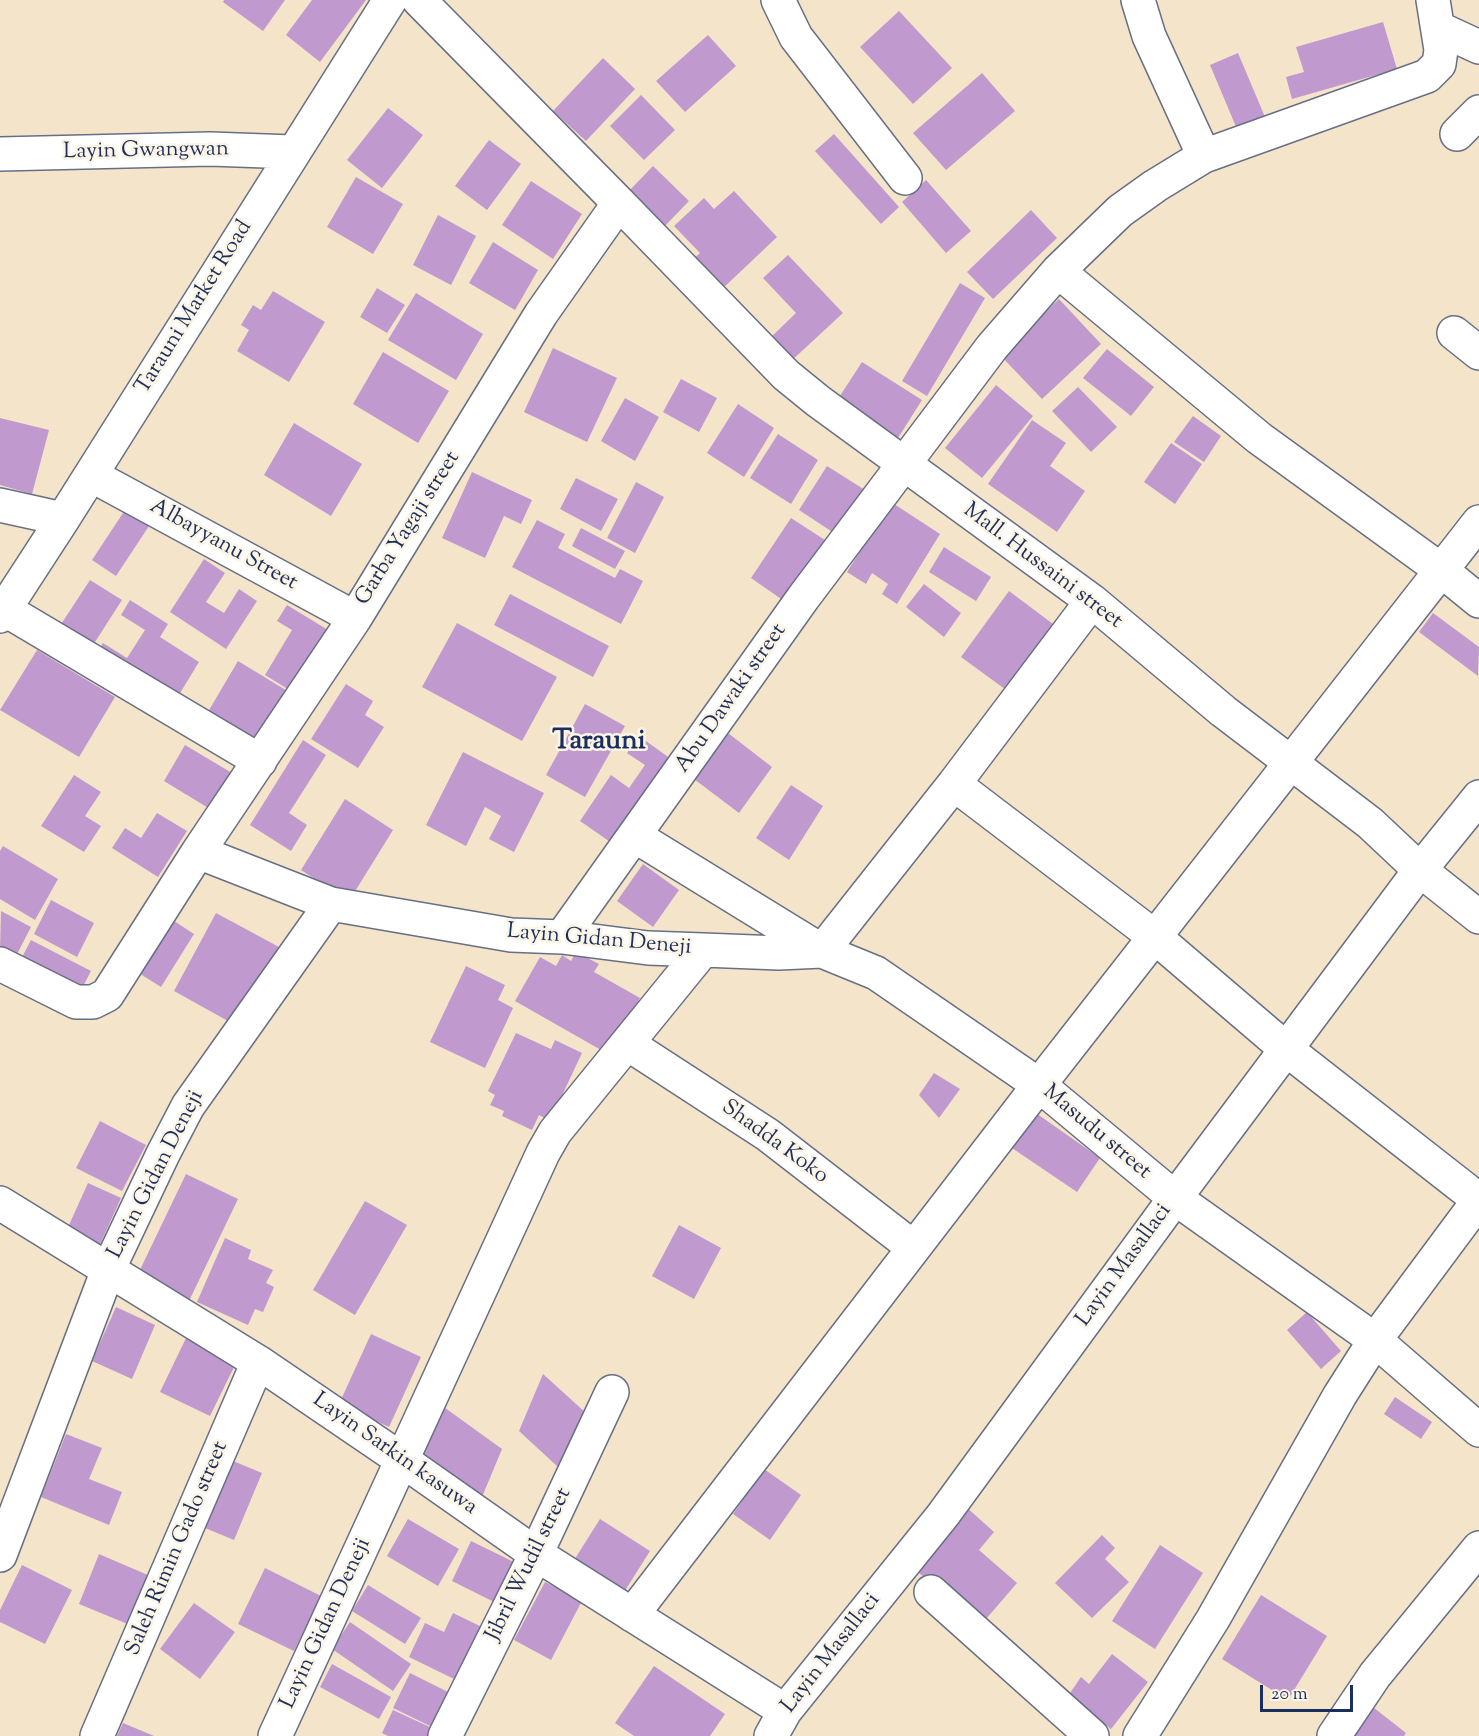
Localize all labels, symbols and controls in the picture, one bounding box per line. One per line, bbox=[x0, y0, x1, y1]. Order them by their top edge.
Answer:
street label: Layin Gwangwan bbox=[63, 137, 229, 167]
street label: Tarauni Market Road bbox=[131, 216, 259, 400]
street label: Garba Yagaji street bbox=[351, 447, 467, 611]
street label: Albayyanu Street bbox=[144, 494, 302, 598]
street label: Mall. Hussaini street bbox=[957, 498, 1127, 636]
street label: Abu Dawaki street bbox=[671, 619, 793, 779]
district label: Tarauni bbox=[552, 726, 646, 760]
street label: Layin Gidan Deneji bbox=[506, 920, 692, 962]
street label: Masudu street bbox=[1036, 1080, 1156, 1186]
street label: Layin Gidan Deneji bbox=[103, 1086, 211, 1264]
street label: Shadda Koko bbox=[715, 1095, 833, 1191]
street label: Layin Masallaci bbox=[1072, 1199, 1178, 1333]
street label: Layin Sarkin kasuwa bbox=[307, 1388, 481, 1522]
street label: Saleh Rimin Gado street bbox=[121, 1438, 235, 1660]
street label: Jibril Wudil street bbox=[481, 1484, 579, 1646]
street label: Layin Gidan Deneji bbox=[276, 1534, 378, 1714]
street label: Layin Masallaci bbox=[777, 1589, 887, 1719]
scale bar bbox=[1263, 1673, 1356, 1711]
text: 20 m bbox=[1271, 1682, 1308, 1708]

